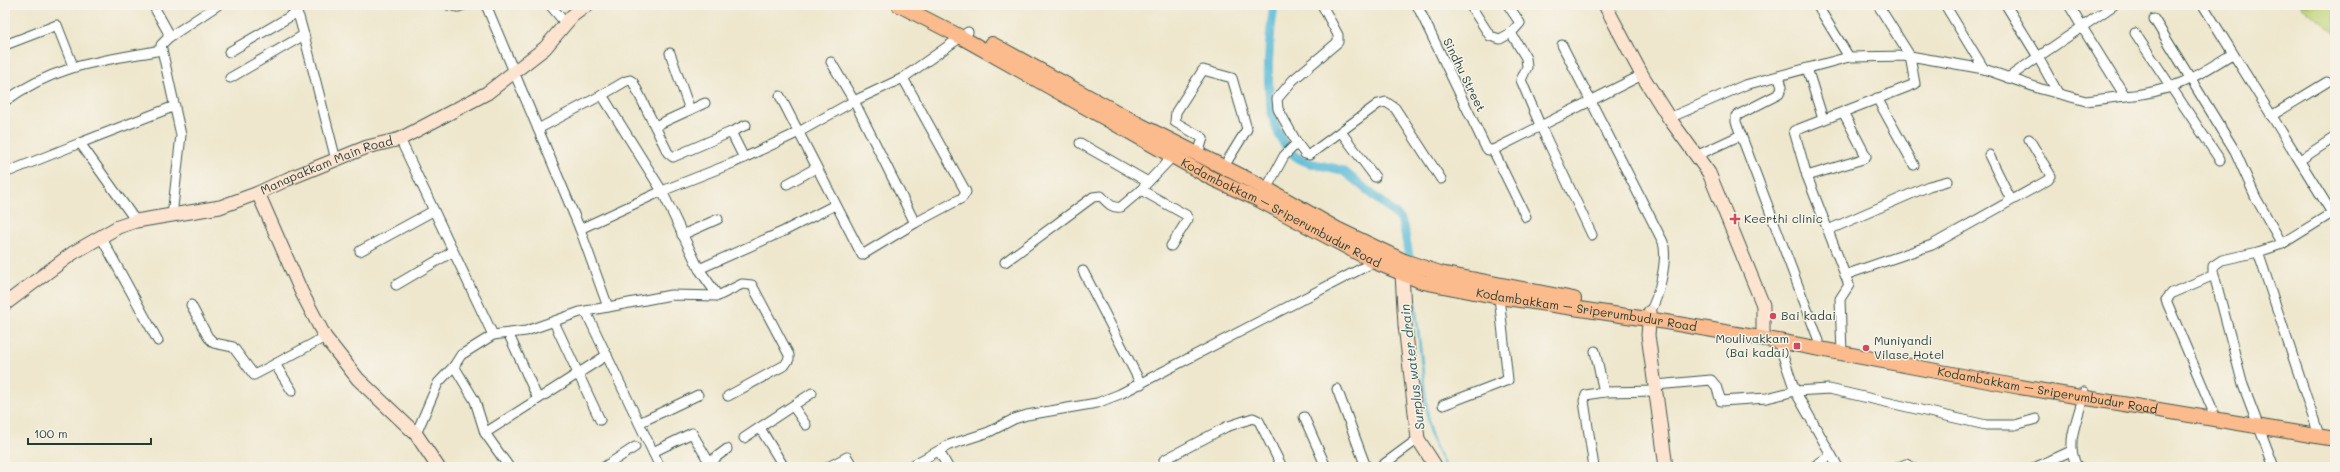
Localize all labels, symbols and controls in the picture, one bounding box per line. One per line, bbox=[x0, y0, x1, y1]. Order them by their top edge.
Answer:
street label: Sindhu Street bbox=[1440, 35, 1490, 114]
street label: Manapakkam Main Road bbox=[257, 132, 395, 198]
street label: Kodambakkam – Sriperumbudur Road bbox=[1178, 154, 1384, 271]
place label: Keerthi clinic bbox=[1744, 210, 1823, 226]
marker: Keerthi clinic bbox=[1729, 213, 1741, 225]
street label: Kodambakkam – Sriperumbudur Road bbox=[1475, 284, 1699, 334]
water label: Surplus water drain bbox=[1395, 303, 1428, 431]
place label: Bai kadai bbox=[1781, 307, 1836, 323]
marker: Bai kadai bbox=[1768, 311, 1778, 321]
place label: Moulivakkam (Bai kadai) bbox=[1715, 330, 1789, 360]
place label: Muniyandi Vilase Hotel bbox=[1874, 332, 1944, 362]
marker: Moulivakkam (Bai kadai) bbox=[1792, 341, 1802, 351]
marker: Muniyandi Vilase Hotel bbox=[1861, 343, 1871, 353]
street label: Kodambakkam – Sriperumbudur Road bbox=[1936, 362, 2159, 417]
scale bar bbox=[28, 420, 151, 446]
text: 100 m bbox=[34, 425, 68, 441]

